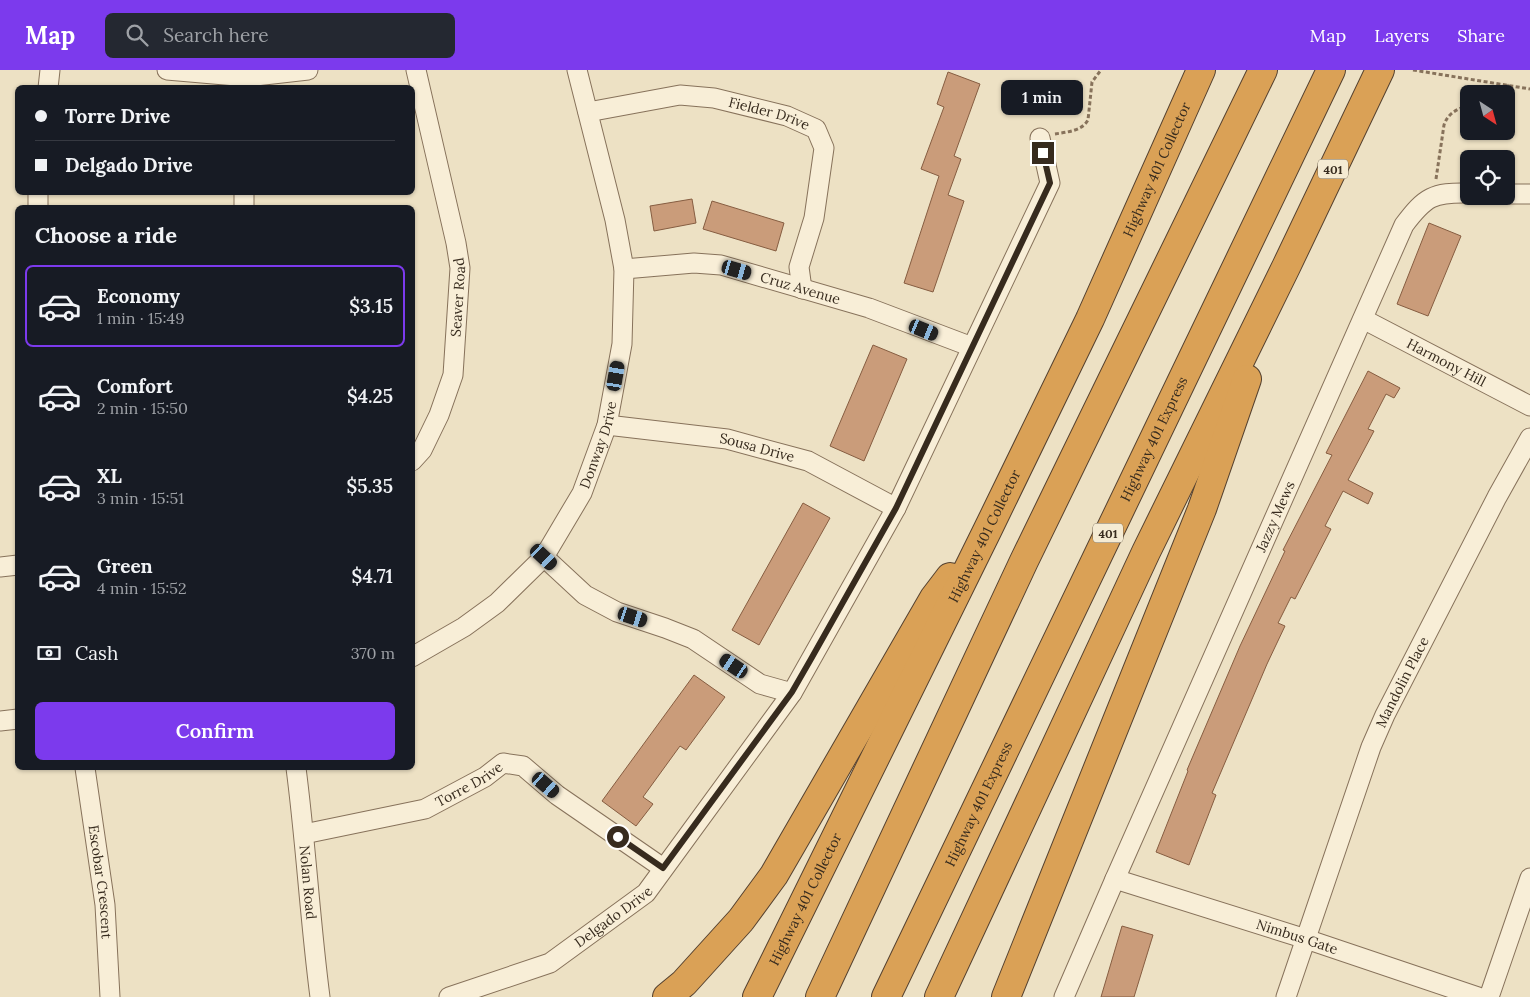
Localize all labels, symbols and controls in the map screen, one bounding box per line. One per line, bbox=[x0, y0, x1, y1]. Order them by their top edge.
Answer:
search box bbox=[105, 13, 455, 58]
text: Map bbox=[25, 20, 75, 51]
icon: search bbox=[123, 21, 151, 49]
text: Search here bbox=[163, 23, 269, 47]
text: Map bbox=[1310, 24, 1346, 47]
text: Layers bbox=[1374, 24, 1429, 47]
text: Share bbox=[1457, 24, 1505, 47]
callout: 1 min bbox=[1002, 81, 1084, 116]
north arrow bbox=[1460, 85, 1515, 140]
map controls bbox=[1460, 85, 1515, 205]
text: 1 min bbox=[1022, 87, 1062, 107]
street label: Fielder Drive bbox=[727, 93, 813, 134]
street label: Highway 401 Collector bbox=[1119, 99, 1195, 240]
text: Torre Drive bbox=[65, 104, 170, 128]
route end bbox=[1032, 142, 1054, 164]
button: locate bbox=[1460, 150, 1515, 205]
text: Delgado Drive bbox=[65, 153, 193, 177]
road number: 401 bbox=[1318, 160, 1348, 178]
text: Choose a ride bbox=[35, 221, 177, 249]
street label: Seaver Road bbox=[447, 256, 469, 338]
car bbox=[720, 259, 753, 281]
street label: Cruz Avenue bbox=[758, 268, 843, 308]
icon: car bbox=[37, 284, 82, 329]
text: Economy bbox=[97, 284, 180, 308]
text: $3.15 bbox=[349, 294, 393, 318]
text: 1 min · 15:49 bbox=[97, 308, 184, 328]
car bbox=[907, 317, 940, 343]
street label: Harmony Hill bbox=[1404, 334, 1489, 391]
car bbox=[606, 360, 625, 392]
icon: car bbox=[37, 374, 82, 419]
text: Comfort bbox=[97, 374, 173, 398]
street label: Highway 401 Express bbox=[1116, 374, 1192, 504]
text: $4.25 bbox=[347, 384, 393, 408]
text: 2 min · 15:50 bbox=[97, 398, 188, 418]
street label: Donway Drive bbox=[575, 399, 620, 491]
street label: Sousa Drive bbox=[719, 429, 797, 466]
icon: car bbox=[37, 464, 82, 509]
text: XL bbox=[97, 464, 122, 488]
street label: Highway 401 Collector bbox=[944, 467, 1024, 605]
text: $5.35 bbox=[346, 474, 393, 498]
street label: Jazzy Mews bbox=[1251, 478, 1299, 556]
text: 3 min · 15:51 bbox=[97, 488, 184, 508]
road number: 401 bbox=[1093, 523, 1123, 542]
car bbox=[527, 541, 560, 573]
icon: car bbox=[37, 554, 82, 599]
text: Green bbox=[97, 554, 153, 578]
text: $4.71 bbox=[352, 564, 393, 588]
text: 4 min · 15:52 bbox=[97, 578, 187, 598]
car bbox=[616, 605, 649, 629]
street label: Mandolin Place bbox=[1372, 633, 1433, 730]
icon: cash bbox=[35, 639, 63, 667]
text: Cash bbox=[75, 641, 118, 665]
text: 370 m bbox=[351, 643, 395, 663]
car bbox=[717, 651, 750, 681]
button: Confirm bbox=[35, 702, 395, 760]
street label: Highway 401 Express bbox=[941, 739, 1016, 870]
street label: Torre Drive bbox=[432, 757, 507, 811]
car bbox=[529, 769, 562, 801]
street label: Escobar Crescent bbox=[84, 824, 116, 940]
route start bbox=[607, 826, 629, 848]
street label: Highway 401 Collector bbox=[765, 830, 846, 969]
street label: Nolan Road bbox=[296, 844, 320, 920]
street label: Delgado Drive bbox=[571, 883, 657, 951]
street label: Nimbus Gate bbox=[1254, 915, 1341, 958]

